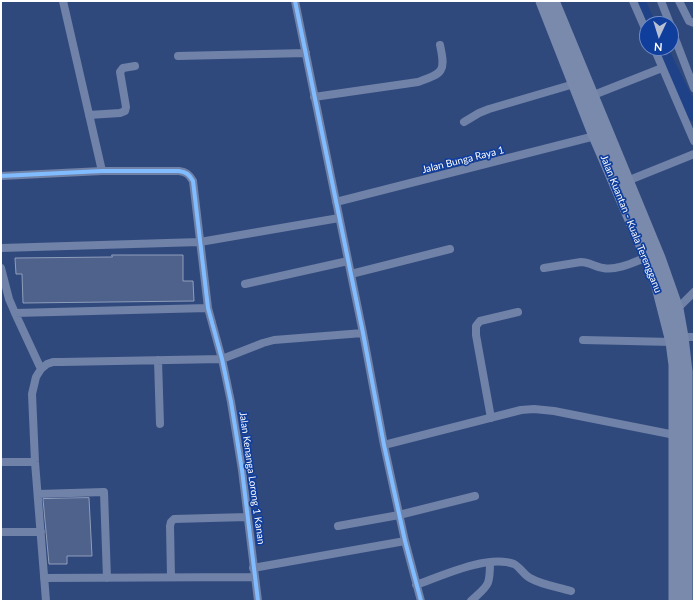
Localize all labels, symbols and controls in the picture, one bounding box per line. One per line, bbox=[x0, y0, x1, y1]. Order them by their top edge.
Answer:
north arrow bbox=[639, 16, 679, 56]
text: N bbox=[654, 41, 663, 54]
street label: Jalan Bunga Raya 1 bbox=[421, 144, 505, 176]
street label: Jalan Kuantan - Kuala Terengganu bbox=[598, 153, 664, 295]
street label: Jalan Kenanga Lorong 1 Kanan bbox=[237, 411, 267, 545]

